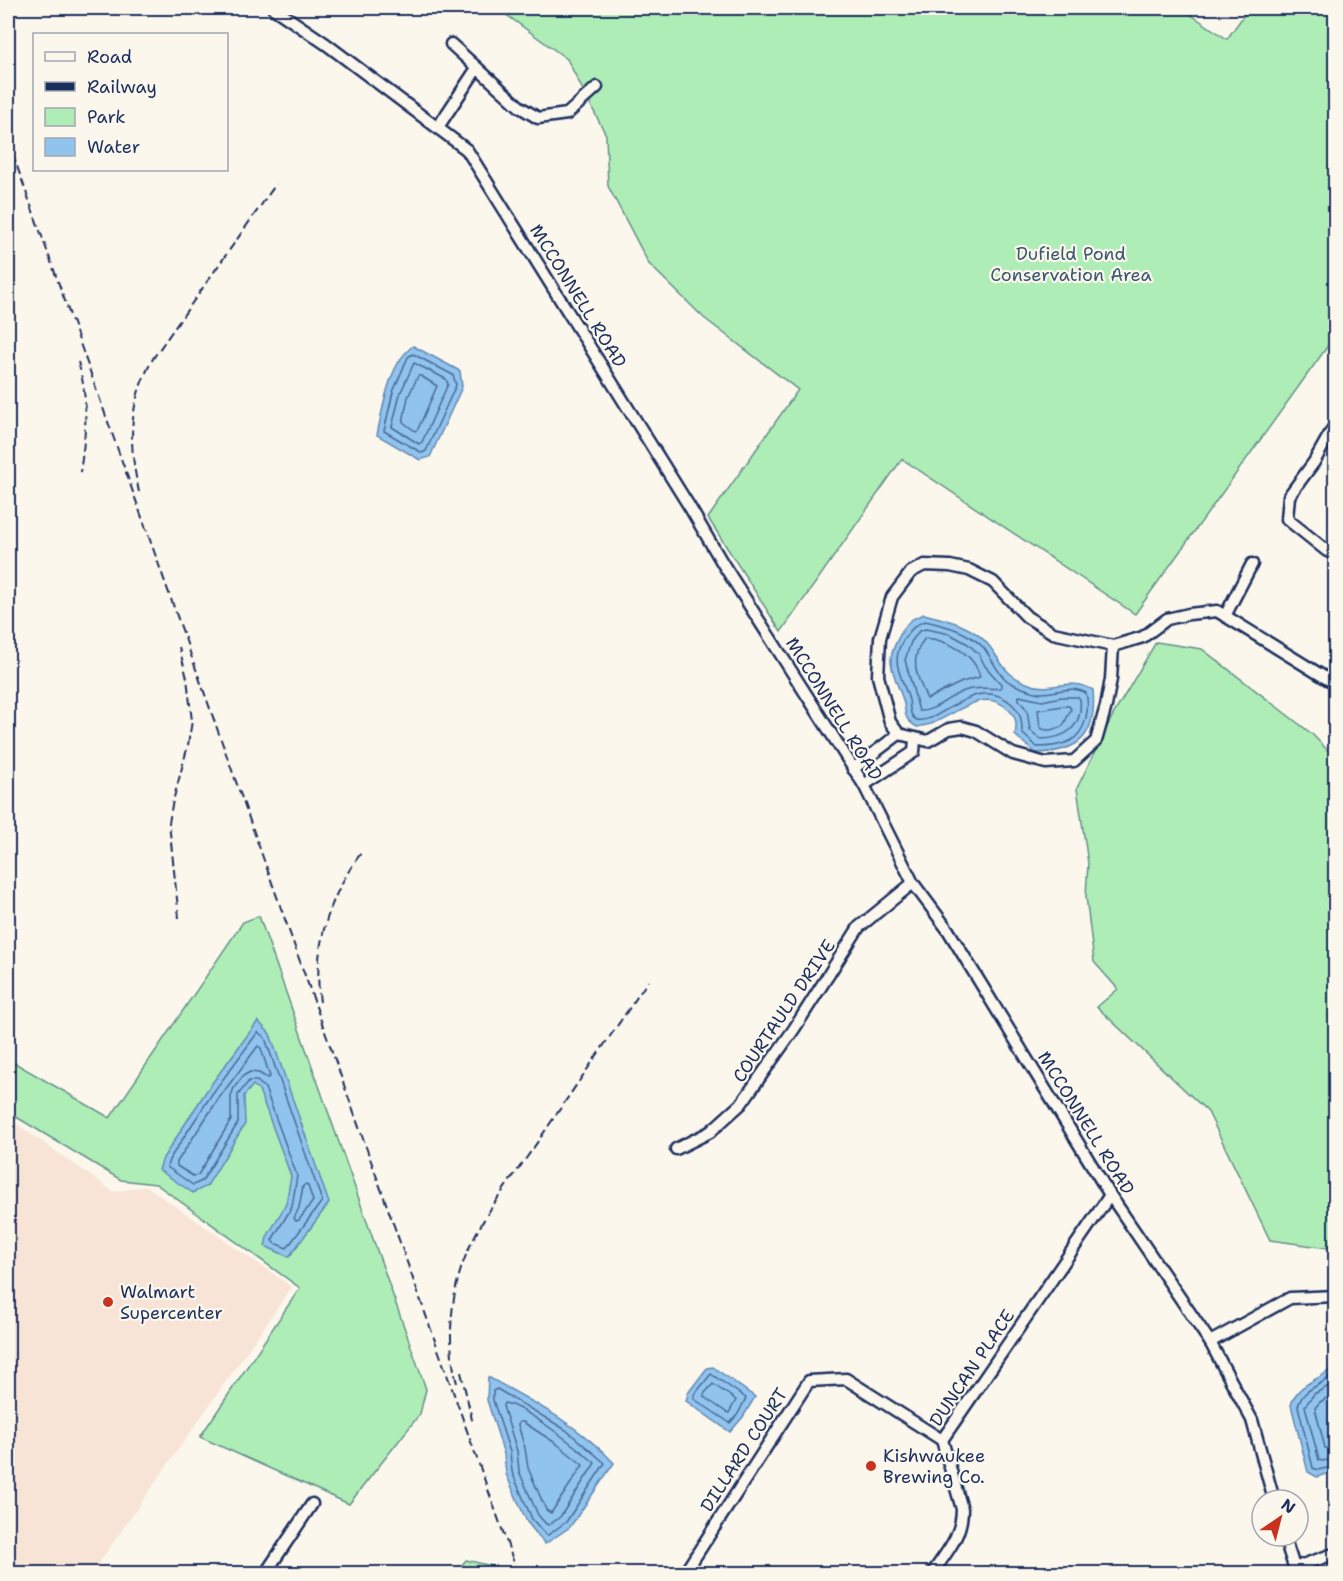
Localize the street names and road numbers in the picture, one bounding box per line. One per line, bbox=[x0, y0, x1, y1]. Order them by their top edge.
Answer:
street label: MCCONNELL ROAD bbox=[524, 220, 632, 372]
street label: MCCONNELL ROAD bbox=[780, 633, 888, 785]
street label: COURTAULD DRIVE bbox=[727, 935, 841, 1087]
street label: MCCONNELL ROAD bbox=[1032, 1047, 1140, 1199]
street label: DUNCAN PLACE bbox=[924, 1305, 1020, 1431]
street label: DILLARD COURT bbox=[695, 1383, 793, 1517]

